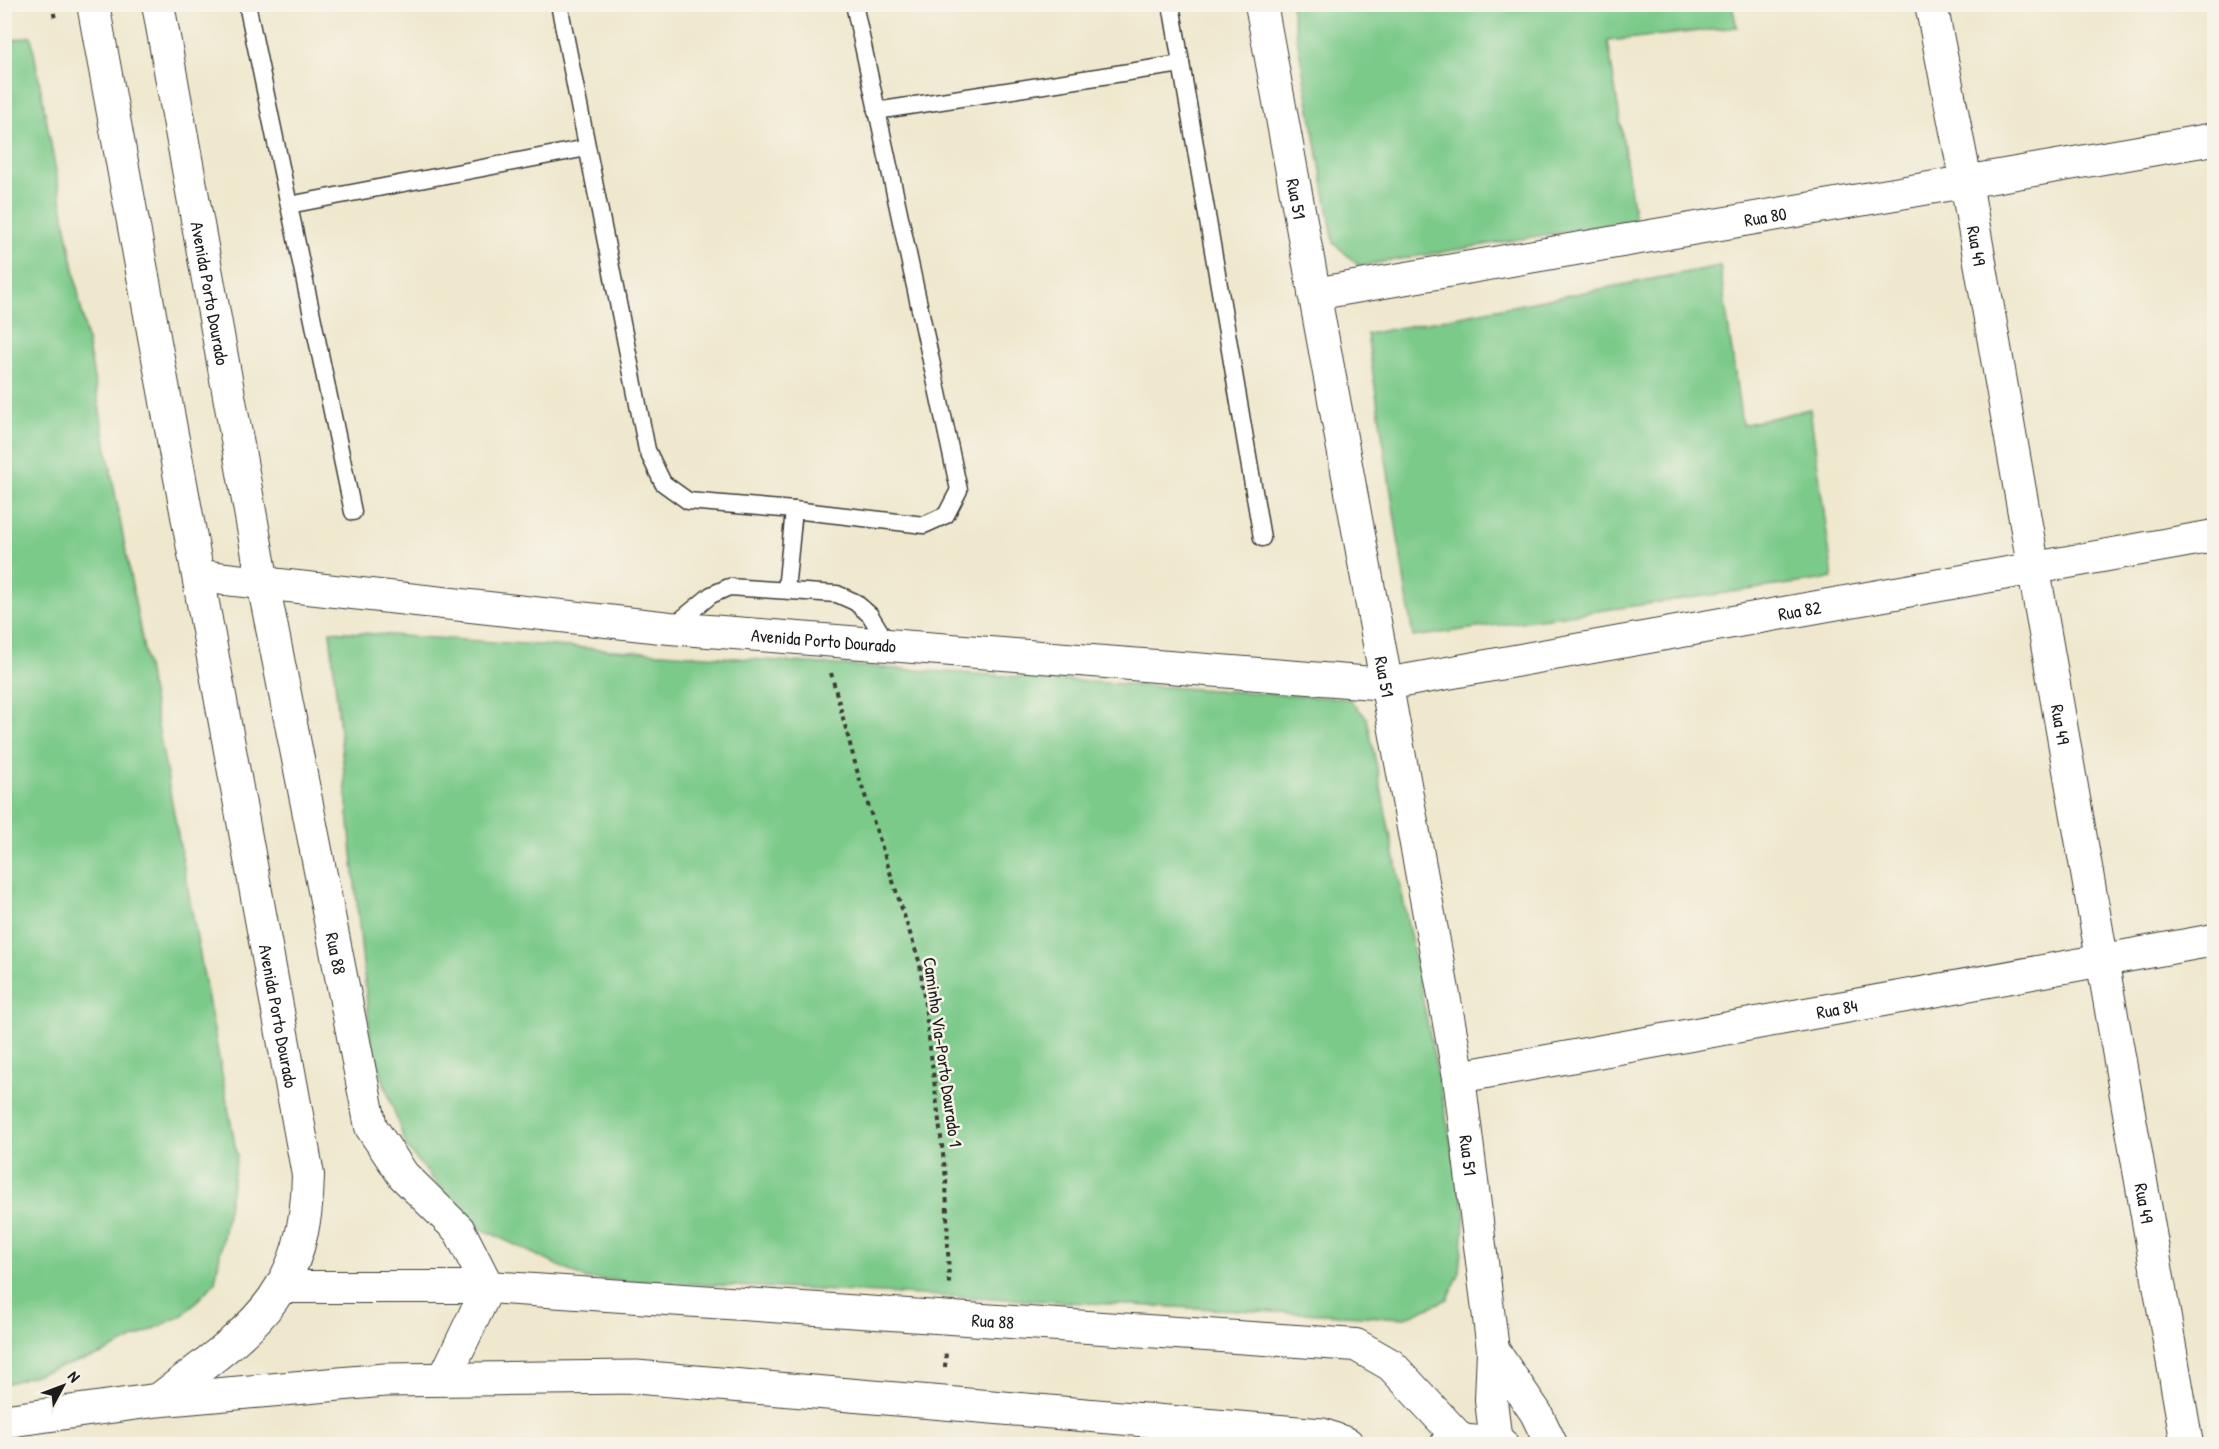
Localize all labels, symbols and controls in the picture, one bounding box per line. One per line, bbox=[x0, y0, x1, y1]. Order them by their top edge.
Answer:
street label: Rua 51 bbox=[1281, 176, 1313, 221]
street label: Rua 80 bbox=[1742, 200, 1788, 232]
street label: Avenida Porto Dourado bbox=[185, 220, 236, 367]
street label: Rua 49 bbox=[1961, 224, 1993, 268]
street label: Rua 82 bbox=[1776, 594, 1823, 626]
street label: Avenida Porto Dourado bbox=[750, 622, 897, 658]
street label: Rua 51 bbox=[1369, 654, 1401, 699]
street label: Rua 49 bbox=[2045, 703, 2077, 747]
street label: Rua 88 bbox=[320, 930, 353, 977]
street label: Avenida Porto Dourado bbox=[253, 942, 304, 1090]
street label: Caminho Via-Porto Dourado 1 bbox=[917, 956, 969, 1148]
street label: Rua 84 bbox=[1814, 992, 1860, 1024]
street label: Rua 51 bbox=[1454, 1134, 1484, 1177]
street label: Rua 49 bbox=[2129, 1181, 2161, 1225]
street label: Rua 88 bbox=[971, 1307, 1015, 1335]
north arrow bbox=[33, 1356, 93, 1416]
text: N bbox=[63, 1366, 86, 1387]

